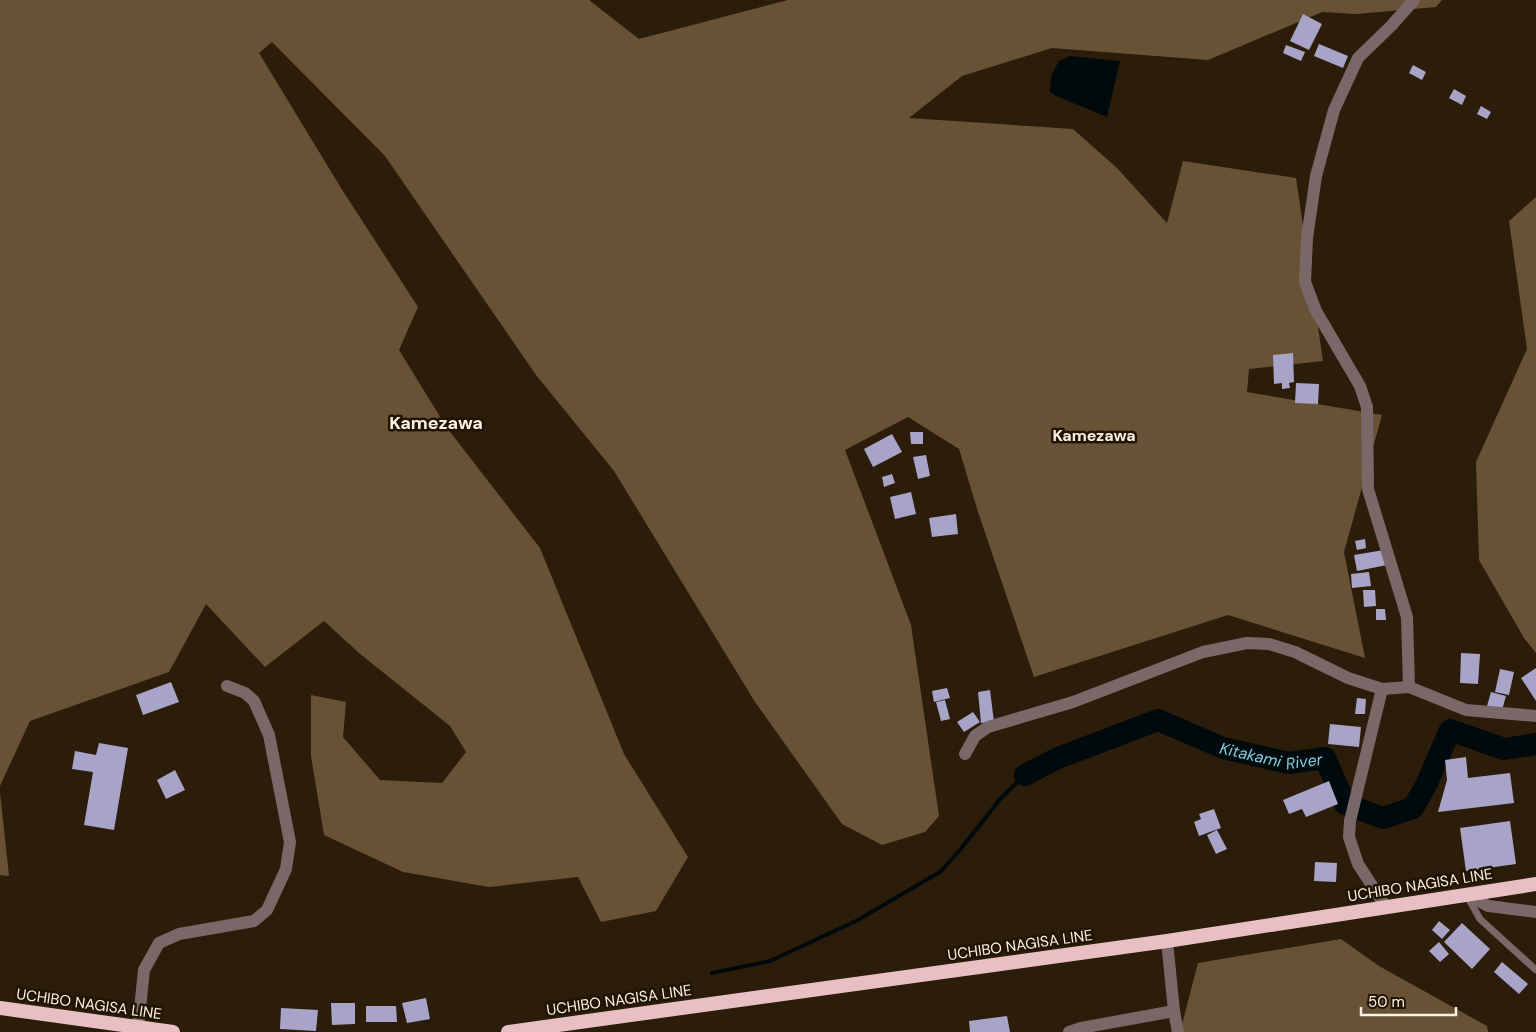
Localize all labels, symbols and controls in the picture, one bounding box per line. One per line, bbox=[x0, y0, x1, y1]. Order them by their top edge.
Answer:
district label: Kamezawa bbox=[389, 411, 483, 435]
district label: Kamezawa bbox=[1052, 425, 1136, 446]
water label: Kitakami River bbox=[1218, 737, 1325, 774]
street label: UCHIBO NAGISA LINE bbox=[1346, 864, 1494, 906]
street label: UCHIBO NAGISA LINE bbox=[946, 925, 1094, 965]
street label: UCHIBO NAGISA LINE bbox=[545, 980, 693, 1020]
street label: UCHIBO NAGISA LINE bbox=[15, 984, 163, 1024]
scale bar bbox=[1361, 984, 1456, 1016]
text: 50 m bbox=[1368, 992, 1405, 1012]

